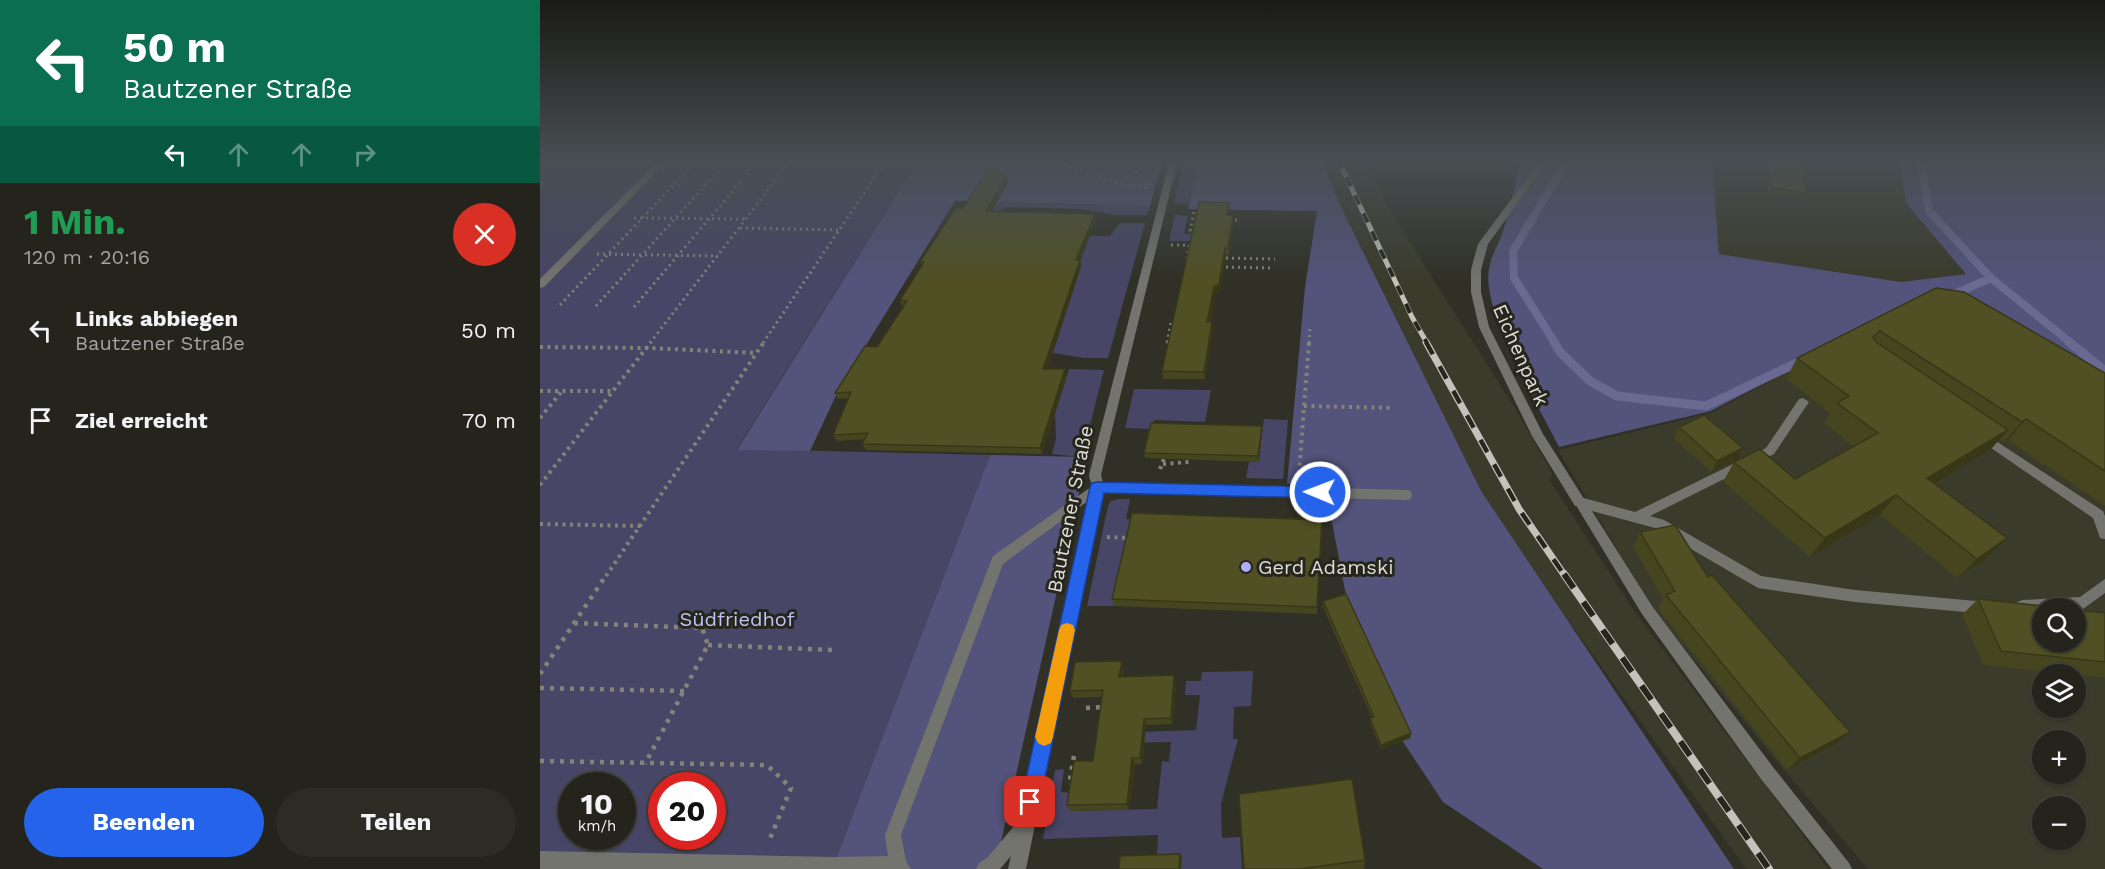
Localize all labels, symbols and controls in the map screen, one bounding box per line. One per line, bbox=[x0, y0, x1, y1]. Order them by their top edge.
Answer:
text: 50 m bbox=[123, 23, 226, 72]
icon: left bbox=[24, 24, 102, 102]
text: Bautzener Straße bbox=[123, 73, 352, 105]
icon: left bbox=[159, 138, 192, 171]
icon: ahead bbox=[222, 138, 255, 171]
icon: ahead bbox=[285, 138, 318, 171]
icon: right bbox=[348, 138, 381, 171]
text: 1 Min. bbox=[24, 201, 126, 243]
button: close bbox=[453, 203, 516, 266]
text: 120 m · 20:16 bbox=[24, 245, 150, 269]
street label: Eichenpark bbox=[1488, 300, 1554, 410]
text: Links abbiegen bbox=[75, 306, 238, 331]
icon: left bbox=[24, 314, 57, 347]
text: 50 m bbox=[461, 318, 516, 343]
text: Bautzener Straße bbox=[75, 331, 245, 355]
icon: arrive bbox=[24, 404, 57, 437]
text: Ziel erreicht bbox=[75, 408, 208, 433]
text: 70 m bbox=[462, 408, 516, 433]
street label: Bautzener Straße bbox=[1042, 423, 1098, 595]
position arrow bbox=[1288, 460, 1352, 524]
place label: Gerd Adamski bbox=[1258, 555, 1394, 579]
marker: Gerd Adamski bbox=[1239, 560, 1253, 574]
map controls bbox=[2032, 598, 2086, 850]
button: search bbox=[2032, 598, 2086, 652]
park label: Südfriedhof bbox=[679, 607, 795, 631]
button: layers bbox=[2032, 664, 2086, 718]
button: + bbox=[2032, 730, 2086, 784]
speed limit sign: 20 bbox=[648, 772, 726, 850]
pin bbox=[1004, 776, 1055, 827]
icon: arrive bbox=[1013, 785, 1046, 818]
text: 10 bbox=[581, 786, 613, 821]
button: Beenden bbox=[24, 788, 264, 857]
button: Teilen bbox=[276, 788, 516, 857]
button: − bbox=[2032, 796, 2086, 850]
text: km/h bbox=[578, 817, 616, 835]

